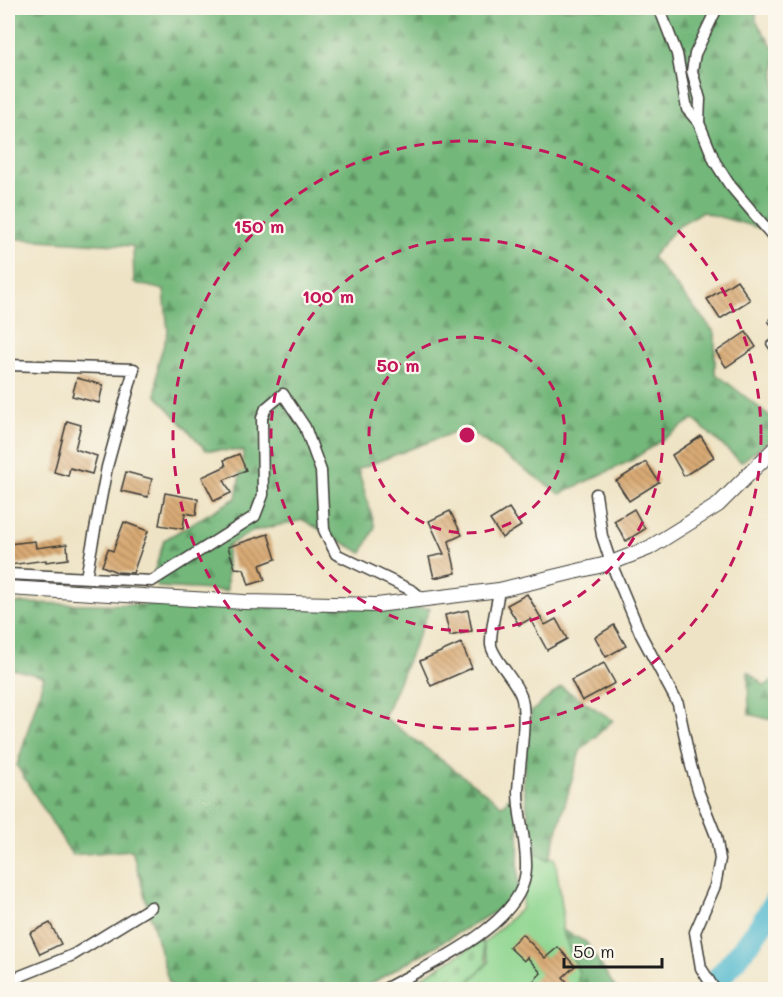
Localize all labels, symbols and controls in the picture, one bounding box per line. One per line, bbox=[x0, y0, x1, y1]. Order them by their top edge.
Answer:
text: 150 m bbox=[234, 214, 284, 238]
text: 100 m bbox=[302, 284, 354, 308]
text: 50 m bbox=[377, 353, 419, 377]
centre of rings bbox=[457, 425, 477, 445]
scale bar bbox=[564, 931, 662, 969]
text: 50 m bbox=[573, 939, 615, 963]

